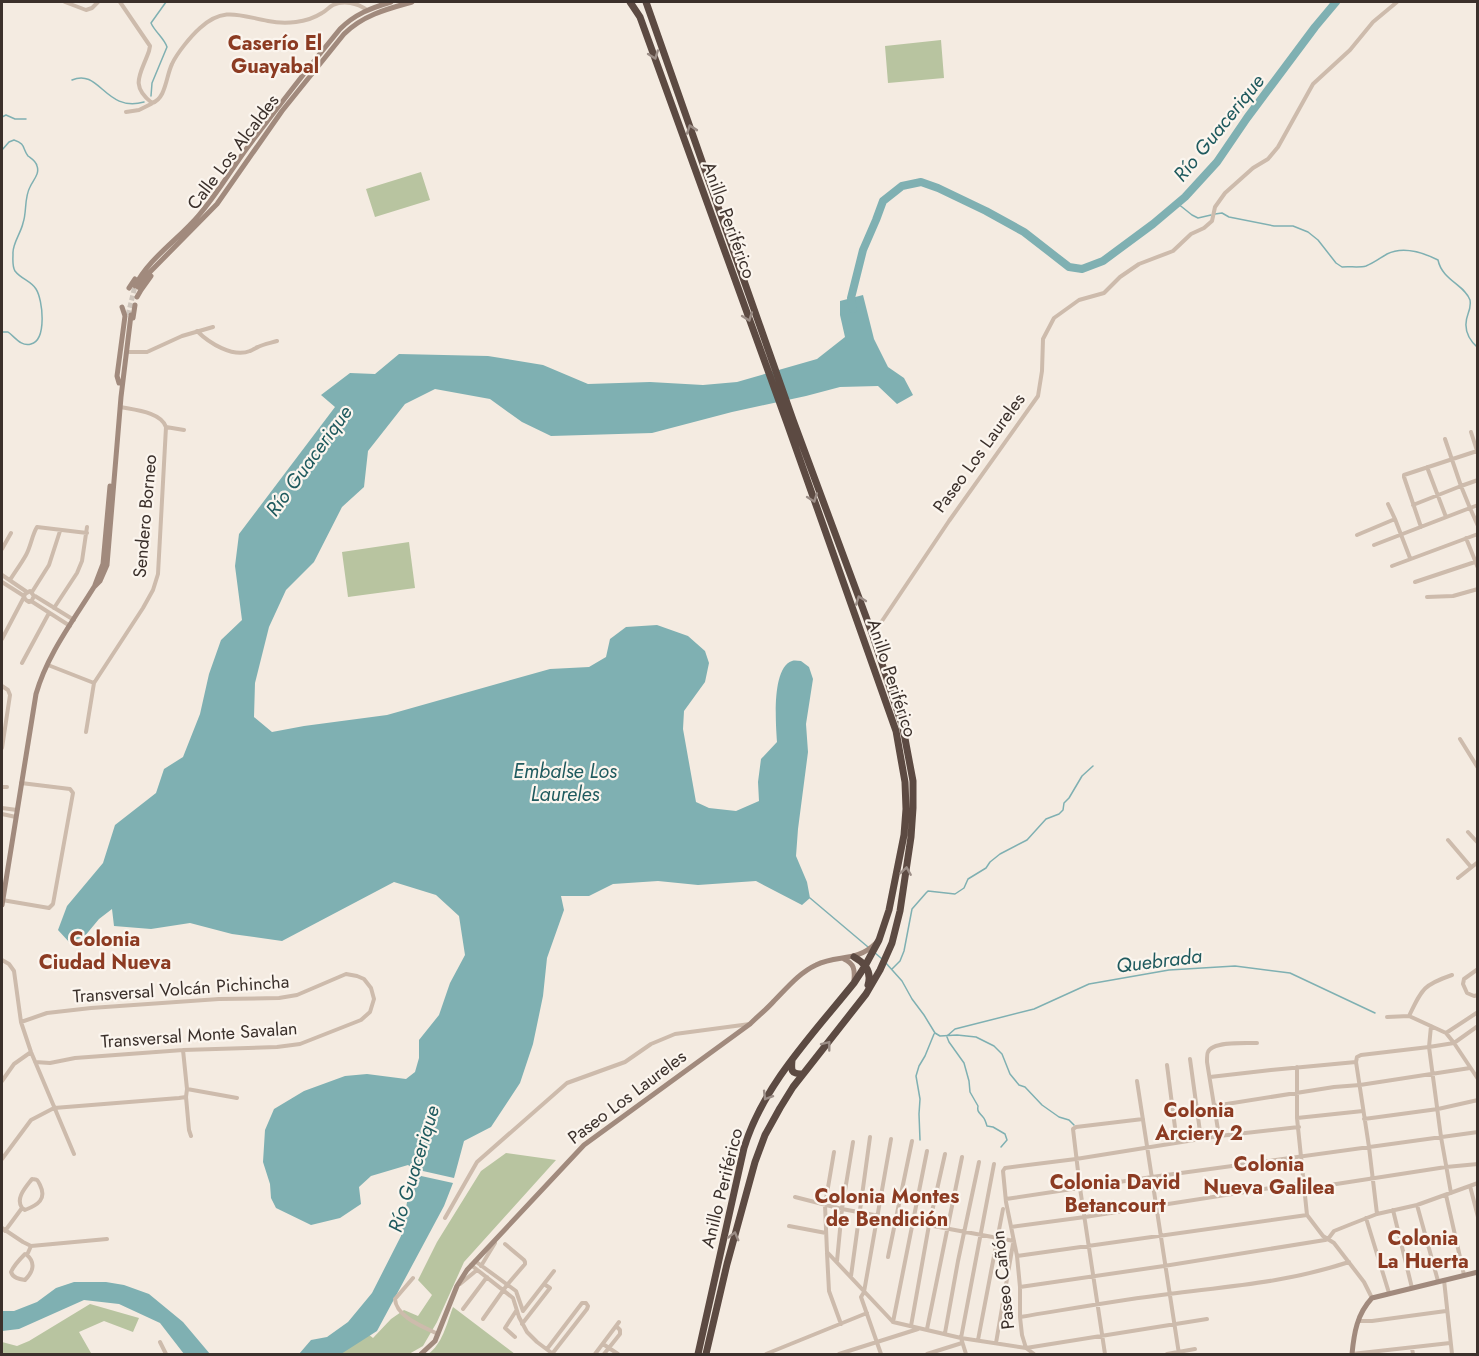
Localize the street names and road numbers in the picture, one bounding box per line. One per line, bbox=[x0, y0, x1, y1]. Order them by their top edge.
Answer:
street label: Calle Los Alcaldes bbox=[181, 89, 285, 215]
street label: Anillo Periférico bbox=[696, 158, 762, 282]
street label: Paseo Los Laureles bbox=[927, 388, 1031, 518]
street label: Sendero Borneo bbox=[127, 453, 163, 579]
street label: Anillo Periférico bbox=[861, 616, 923, 741]
street label: Transversal Volcán Pichincha bbox=[72, 968, 290, 1010]
street label: Transversal Monte Savalan bbox=[100, 1015, 298, 1055]
street label: Paseo Los Laureles bbox=[562, 1044, 692, 1150]
street label: Anillo Periférico bbox=[695, 1125, 749, 1251]
street label: Paseo Cañón bbox=[985, 1229, 1021, 1331]

